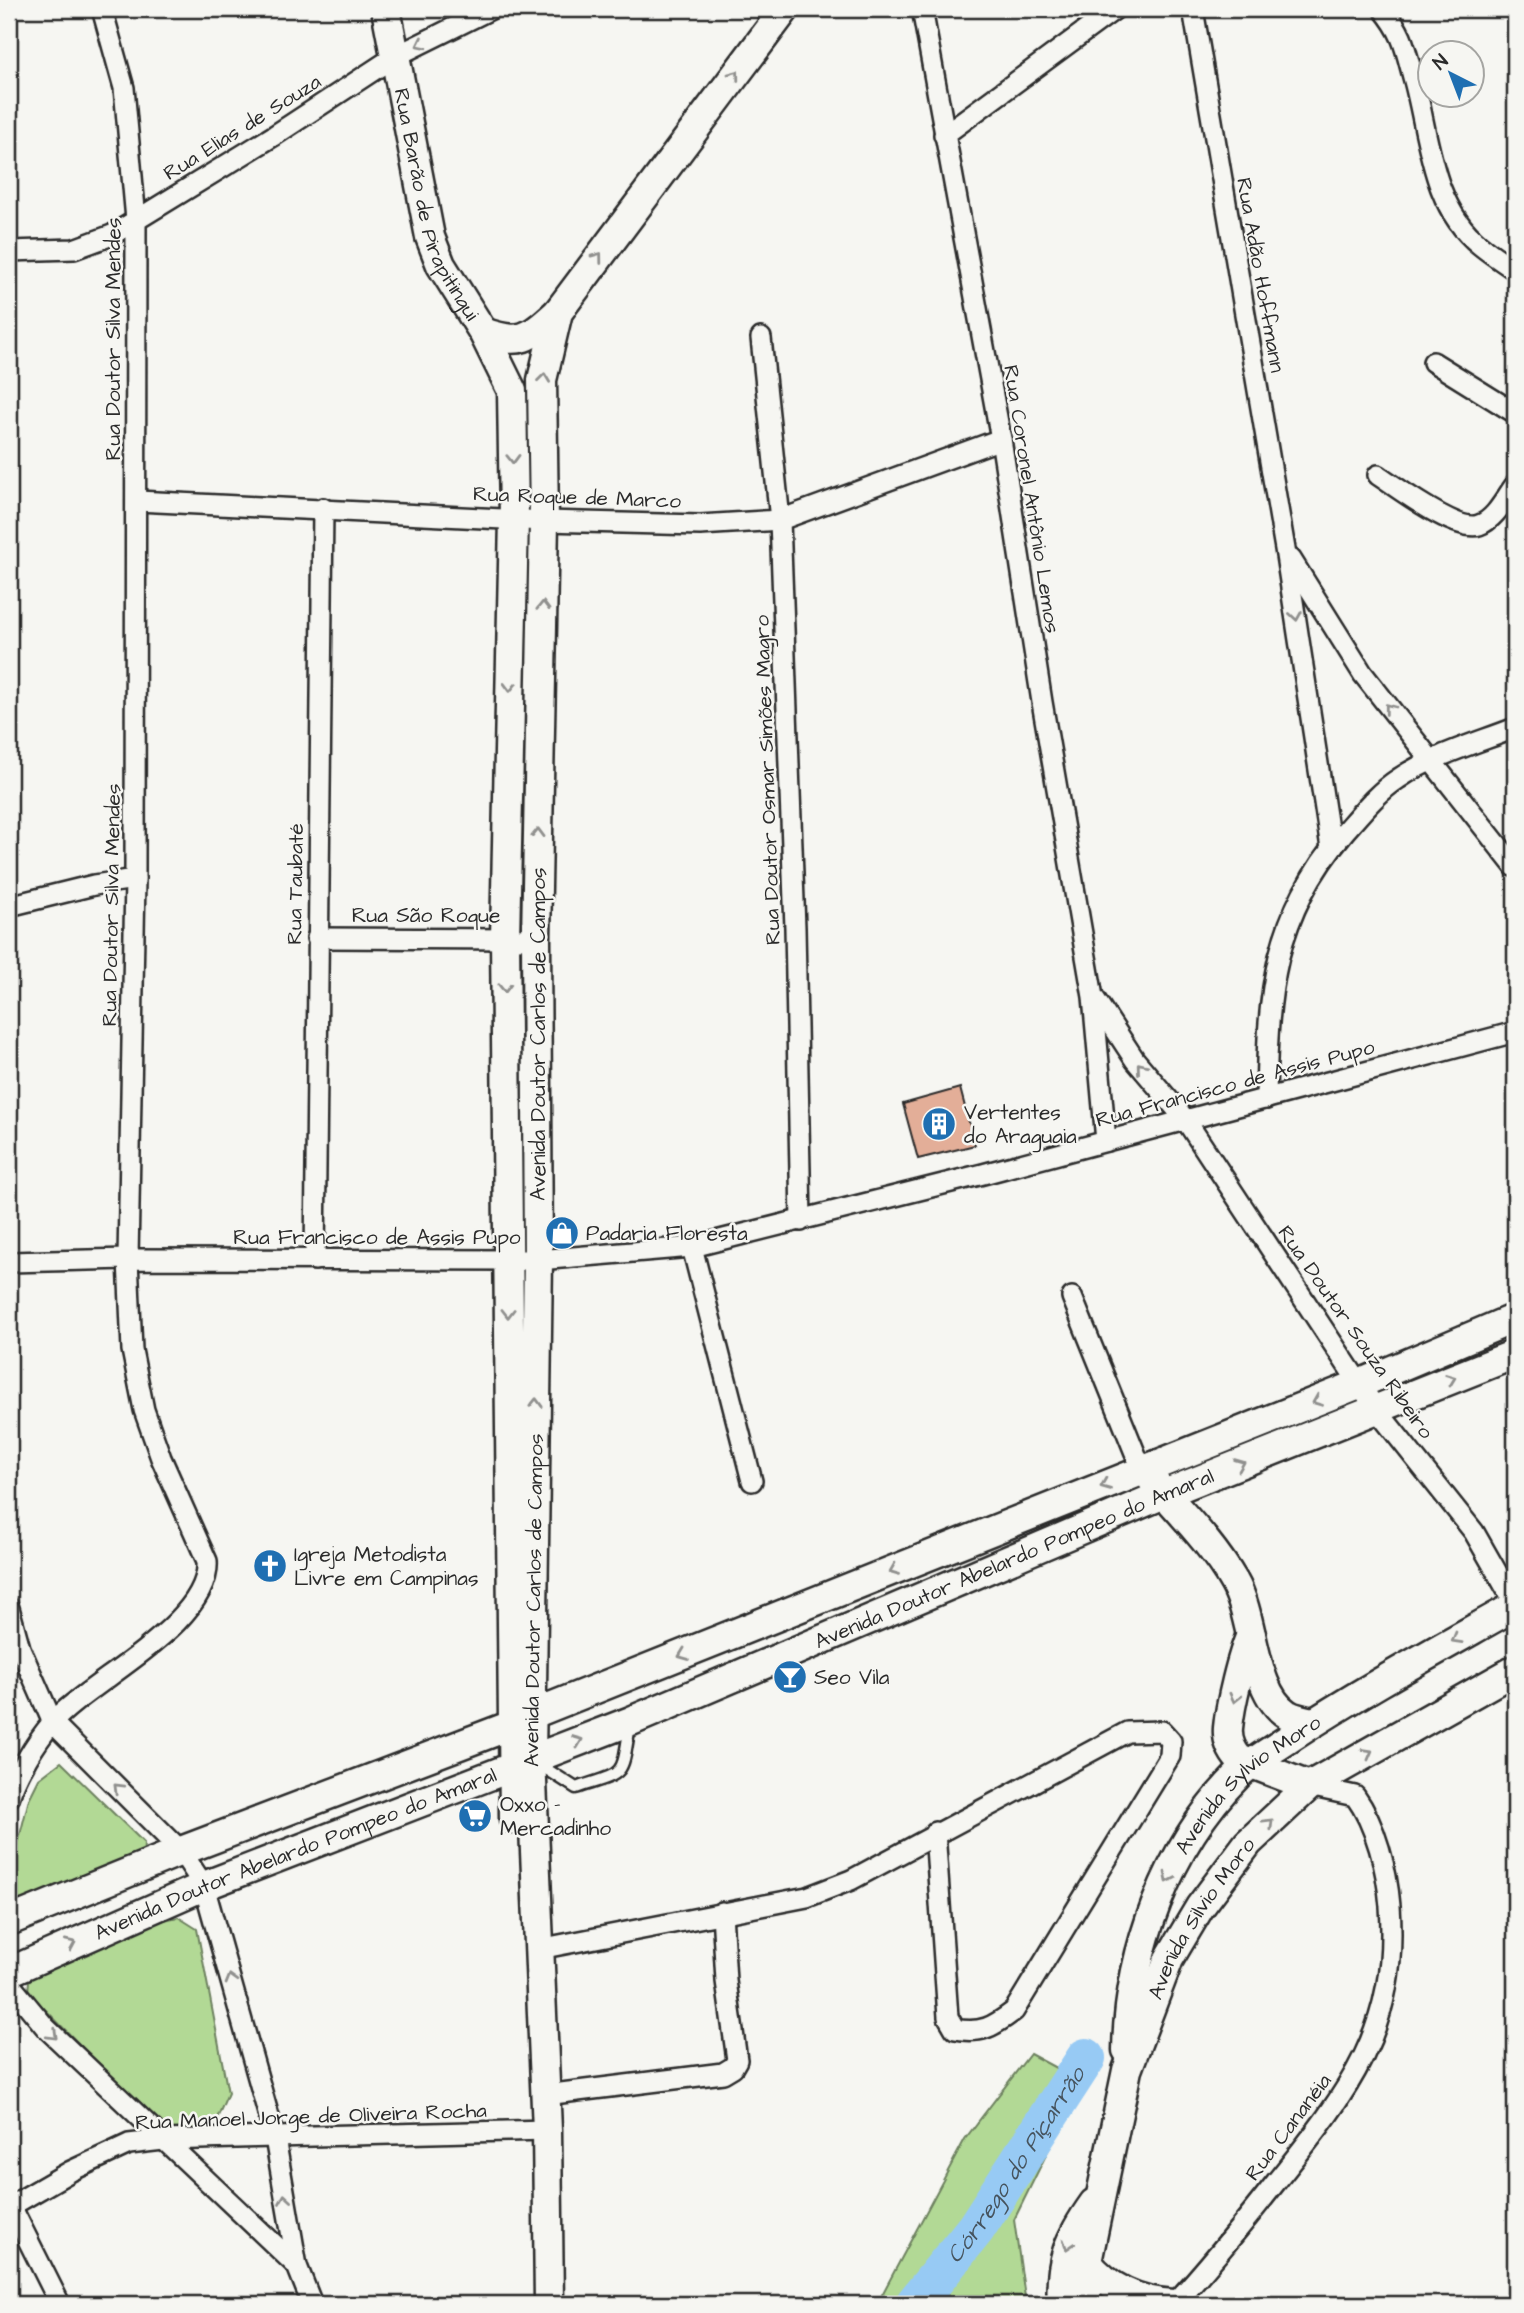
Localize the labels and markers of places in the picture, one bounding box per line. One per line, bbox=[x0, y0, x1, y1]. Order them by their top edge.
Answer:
place label: Vertentes do Araguaia bbox=[964, 1098, 1077, 1153]
building icon: Vertentes do Araguaia bbox=[920, 1105, 958, 1143]
shop icon: Padaria Floresta bbox=[543, 1214, 581, 1252]
place label: Padaria Floresta bbox=[586, 1219, 748, 1248]
place label: Igreja Metodista Livre em Campinas bbox=[294, 1540, 479, 1594]
church icon: Igreja Metodista Livre em Campinas bbox=[251, 1547, 289, 1585]
bar icon: Seo Vila bbox=[771, 1658, 809, 1696]
place label: Seo Vila bbox=[814, 1663, 890, 1692]
place label: Oxxo - Mercadinho bbox=[500, 1790, 611, 1843]
supermarket icon: Oxxo - Mercadinho bbox=[456, 1797, 494, 1835]

